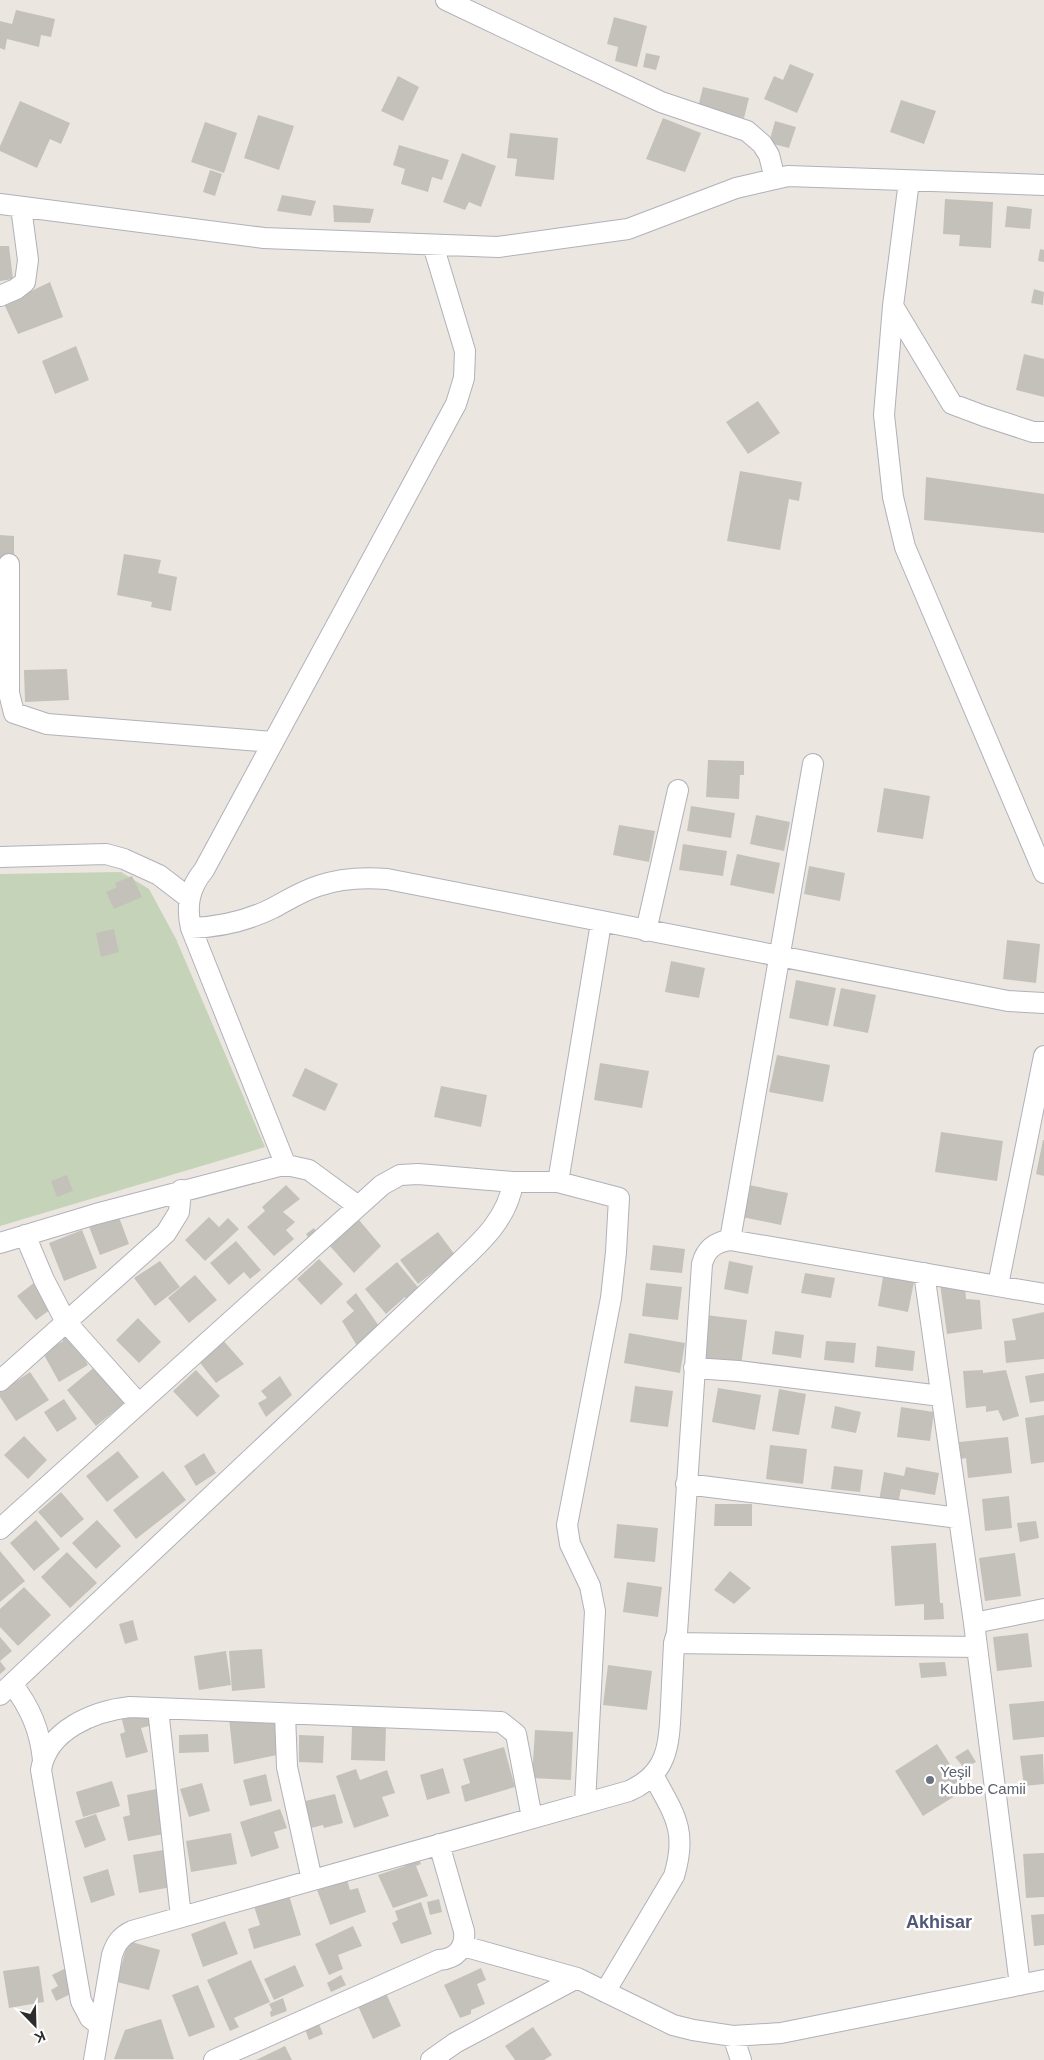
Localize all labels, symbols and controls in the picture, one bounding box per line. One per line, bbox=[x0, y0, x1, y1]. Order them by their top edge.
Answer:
place label: Yeşil Kubbe Camii bbox=[940, 1763, 1026, 1797]
marker: Yeşil Kubbe Camii bbox=[924, 1774, 936, 1786]
district label: Akhisar bbox=[906, 1912, 972, 1932]
north arrow bbox=[10, 2000, 60, 2050]
text: K bbox=[32, 2028, 48, 2046]

